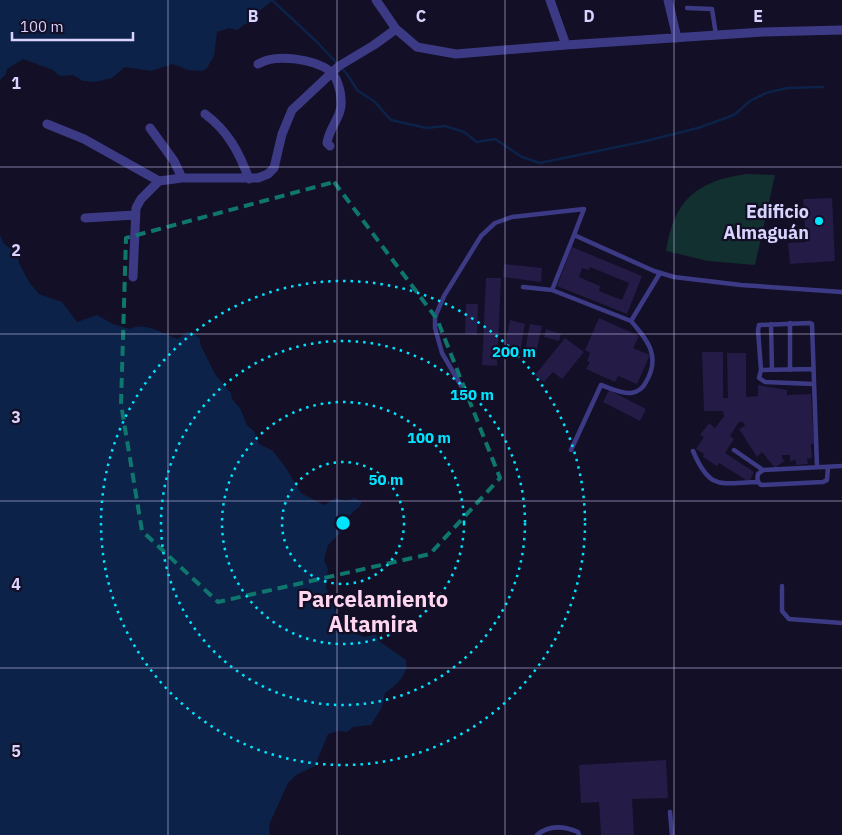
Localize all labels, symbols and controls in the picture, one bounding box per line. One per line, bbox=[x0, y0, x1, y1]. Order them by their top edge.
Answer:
text: B bbox=[248, 6, 259, 26]
text: C bbox=[416, 6, 426, 26]
text: D bbox=[583, 6, 595, 26]
text: E bbox=[753, 6, 763, 26]
scale bar bbox=[12, 10, 134, 42]
text: 100 m bbox=[20, 17, 64, 36]
text: 1 bbox=[11, 73, 21, 93]
place label: Edificio Almaguán bbox=[723, 200, 809, 244]
marker: Edificio Almaguán bbox=[813, 215, 825, 227]
text: 2 bbox=[11, 240, 21, 260]
text: 200 m bbox=[492, 342, 536, 361]
text: 150 m bbox=[450, 385, 494, 404]
text: 3 bbox=[11, 407, 21, 427]
text: 100 m bbox=[407, 428, 451, 447]
text: 50 m bbox=[369, 470, 403, 489]
centre of rings bbox=[334, 514, 352, 532]
text: 4 bbox=[11, 574, 21, 594]
district label: Parcelamiento Altamira bbox=[298, 584, 448, 638]
text: 5 bbox=[11, 741, 21, 761]

